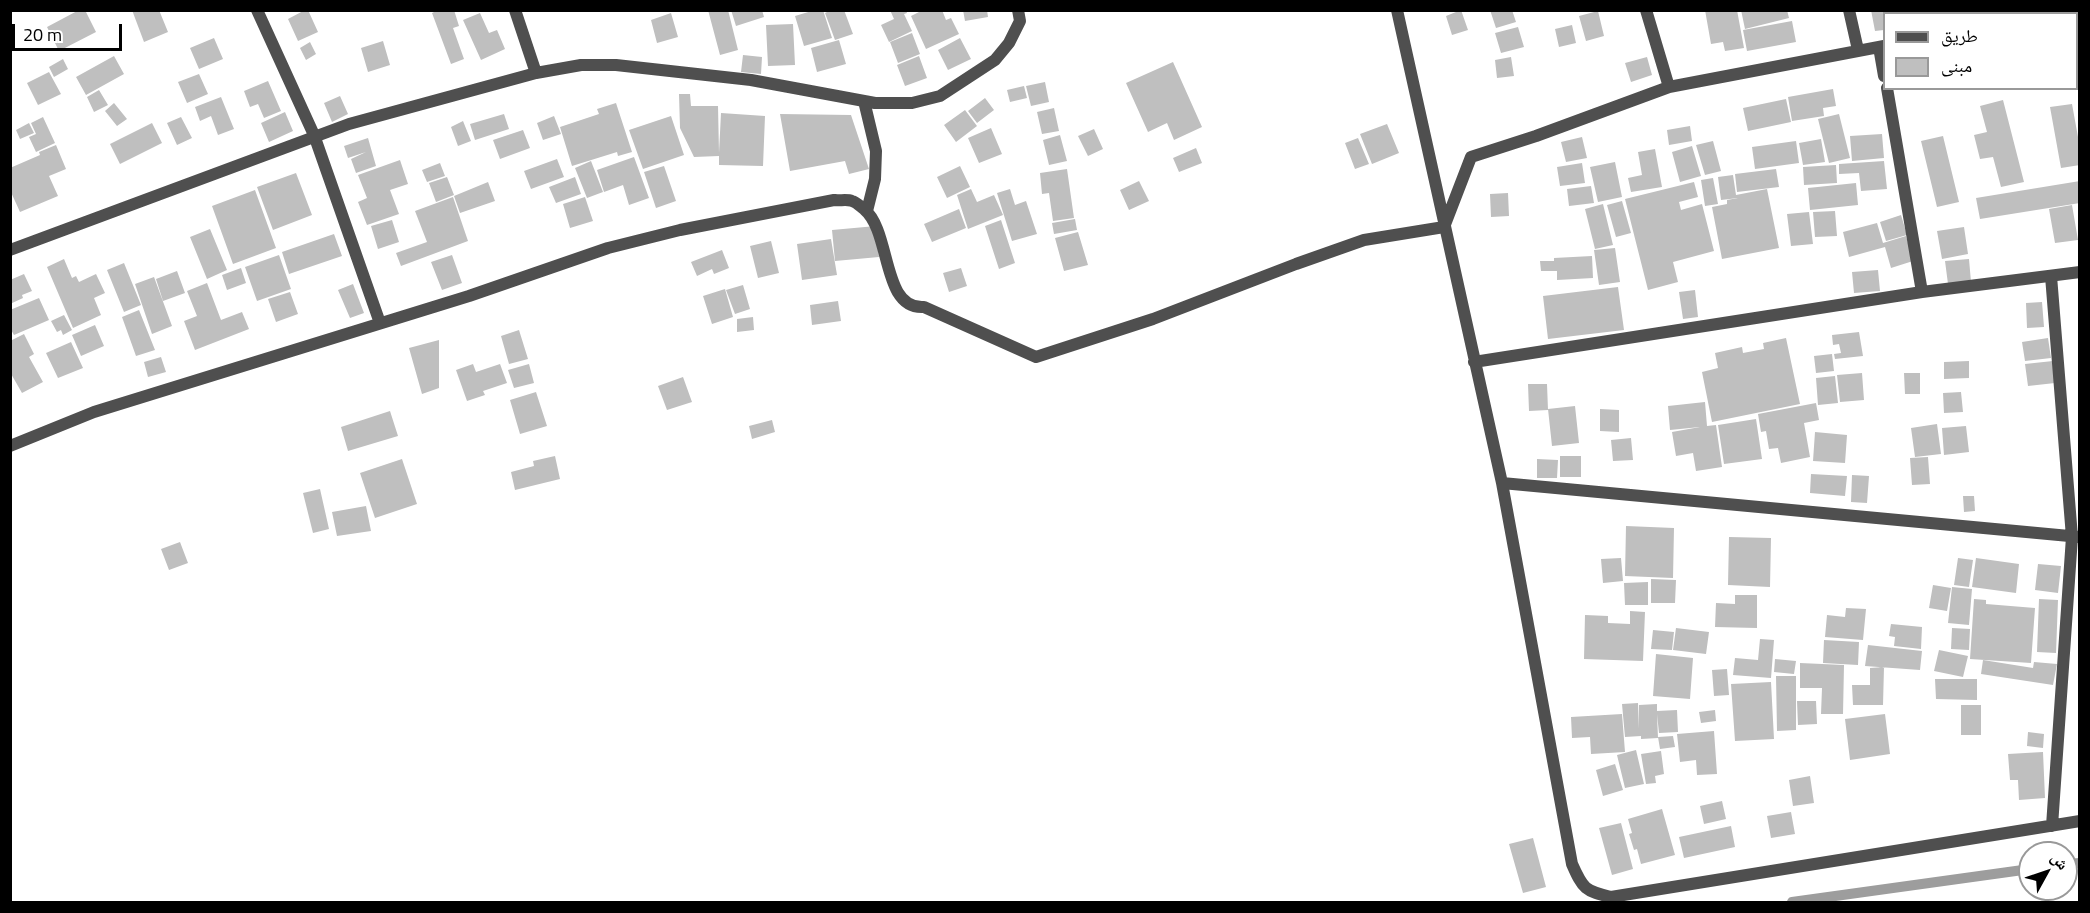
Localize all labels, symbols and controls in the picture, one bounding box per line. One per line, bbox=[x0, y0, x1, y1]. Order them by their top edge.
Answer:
scale bar bbox=[15, 12, 124, 50]
legend bbox=[1883, 12, 2078, 90]
text: 20 m bbox=[23, 21, 62, 48]
text: طريق bbox=[1941, 22, 1978, 49]
text: مبنى bbox=[1941, 52, 1972, 79]
north arrow bbox=[2018, 841, 2078, 901]
text: ش bbox=[2046, 846, 2075, 875]

